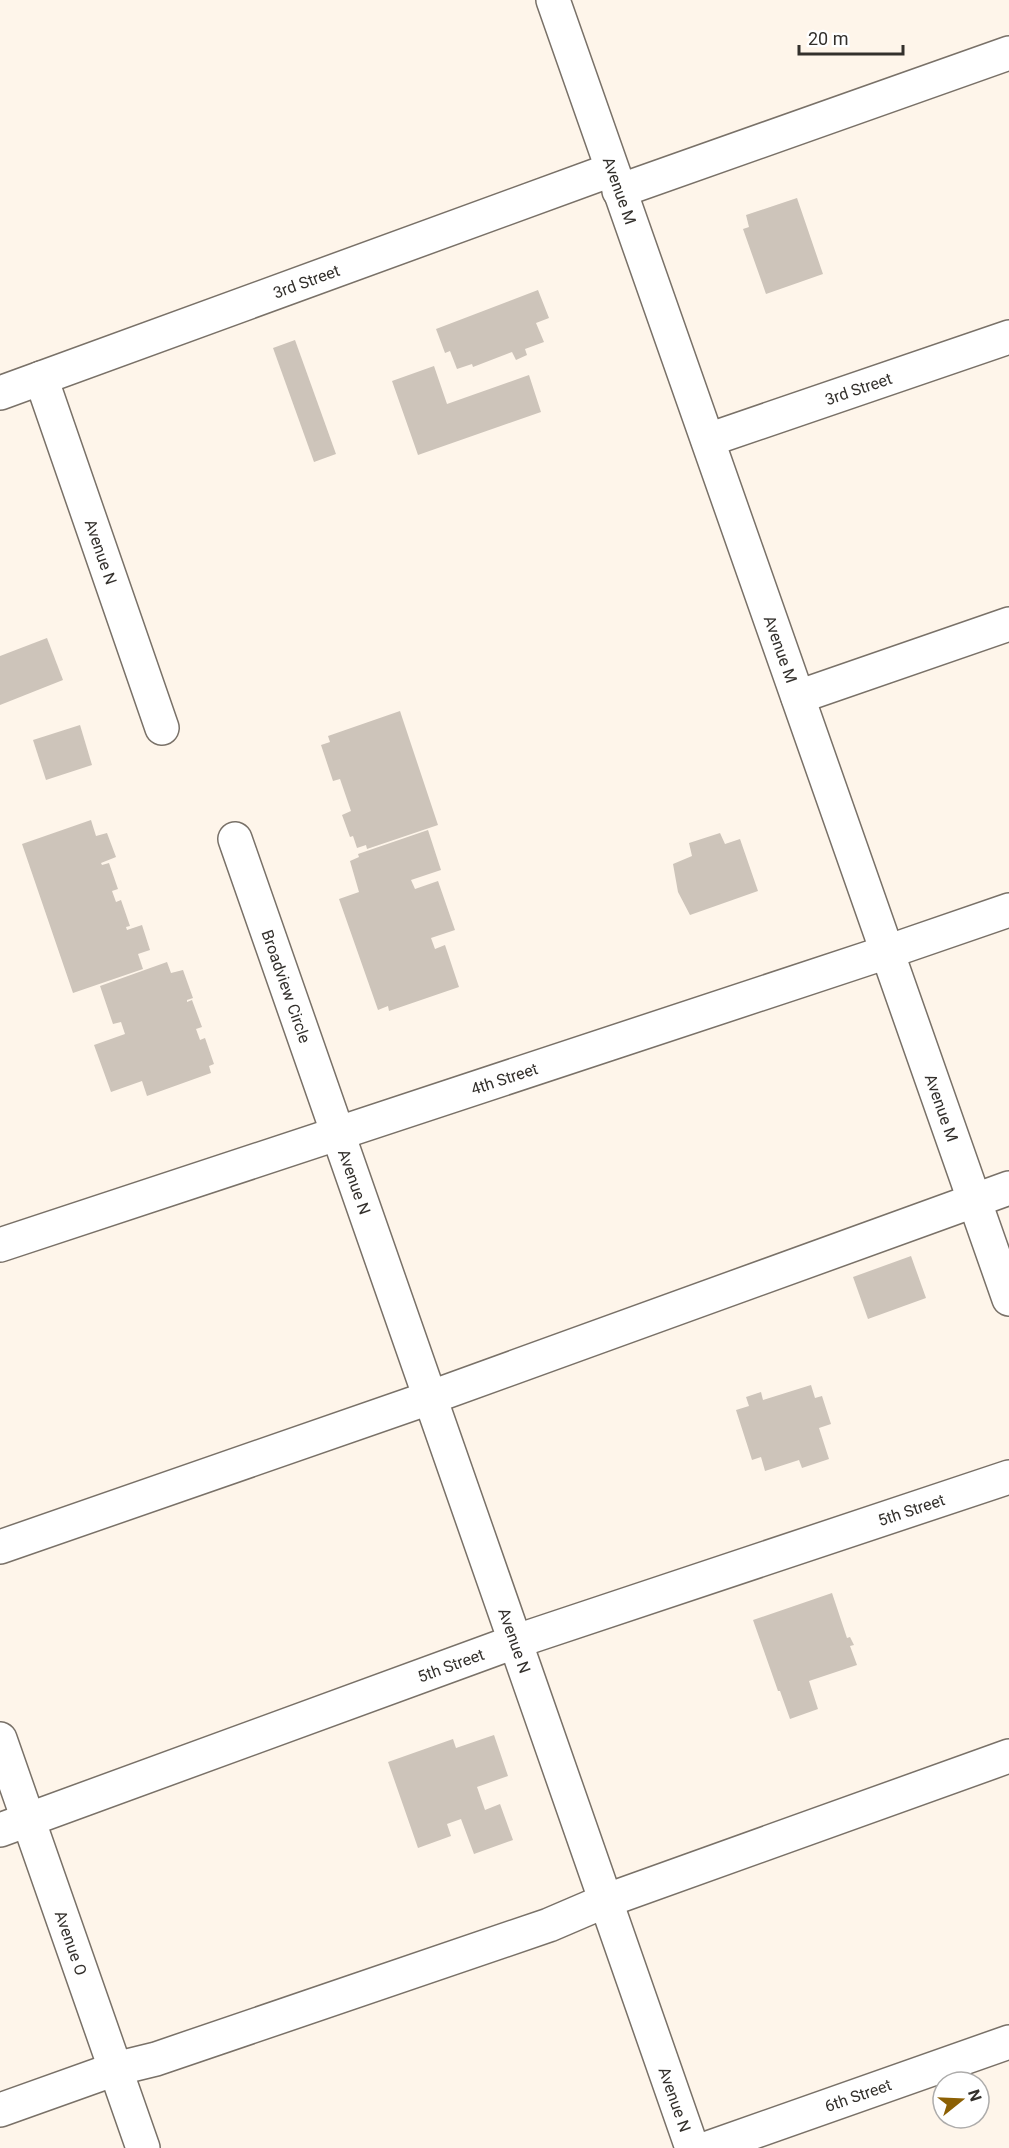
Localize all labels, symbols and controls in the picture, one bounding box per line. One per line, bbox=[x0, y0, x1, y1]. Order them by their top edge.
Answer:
scale bar bbox=[799, 18, 902, 56]
text: 20 m bbox=[808, 28, 848, 49]
street label: Avenue M bbox=[599, 154, 641, 227]
street label: 3rd Street bbox=[270, 260, 342, 302]
street label: 3rd Street bbox=[822, 368, 894, 409]
street label: Avenue N bbox=[81, 517, 121, 587]
street label: Avenue M bbox=[760, 613, 801, 685]
street label: Broadview Circle bbox=[258, 927, 315, 1045]
street label: 4th Street bbox=[468, 1059, 540, 1098]
street label: Avenue M bbox=[921, 1071, 962, 1144]
street label: Avenue N bbox=[335, 1147, 375, 1217]
street label: 5th Street bbox=[875, 1490, 947, 1530]
street label: Avenue N bbox=[495, 1605, 535, 1676]
street label: 5th Street bbox=[415, 1644, 487, 1686]
street label: Avenue O bbox=[51, 1908, 91, 1978]
street label: Avenue N bbox=[655, 2064, 695, 2135]
north arrow bbox=[931, 2070, 991, 2130]
street label: 6th Street bbox=[822, 2075, 894, 2116]
text: N bbox=[964, 2087, 986, 2104]

